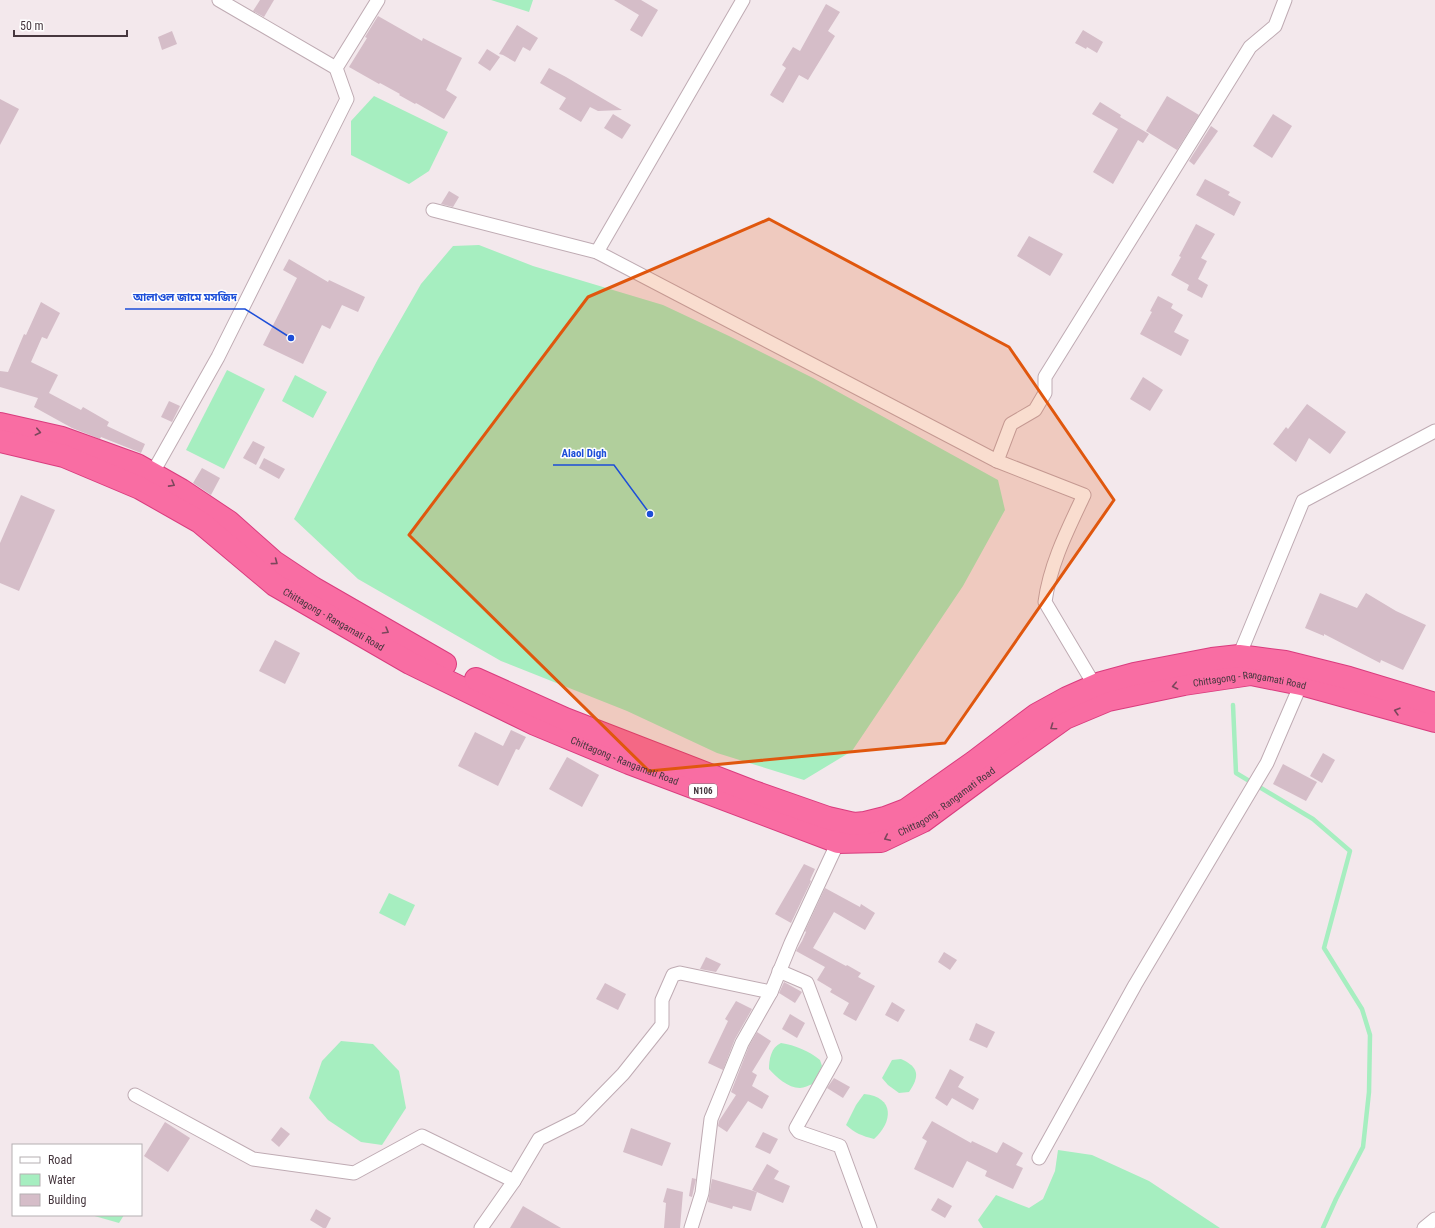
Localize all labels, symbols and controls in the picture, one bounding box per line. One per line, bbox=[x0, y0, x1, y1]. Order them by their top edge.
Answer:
scale bar bbox=[14, 12, 127, 38]
text: 50 m bbox=[20, 19, 44, 33]
callout: আলাওল জামে মসজিদ bbox=[125, 286, 245, 309]
text: আলাওল জামে মসজিদ bbox=[132, 291, 238, 304]
one-way arrow bbox=[35, 428, 41, 436]
callout: Alaol Digh bbox=[553, 442, 614, 465]
text: Alaol Digh bbox=[561, 447, 607, 460]
one-way arrow bbox=[167, 480, 175, 487]
one-way arrow bbox=[271, 557, 278, 564]
street label: Chittagong - Rangamati Road bbox=[281, 586, 386, 653]
one-way arrow bbox=[381, 626, 389, 633]
street label: Chittagong - Rangamati Road bbox=[1192, 669, 1307, 691]
one-way arrow bbox=[1172, 681, 1178, 689]
one-way arrow bbox=[1394, 707, 1401, 716]
one-way arrow bbox=[1050, 722, 1057, 729]
street label: Chittagong - Rangamati Road bbox=[569, 734, 680, 787]
street label: Chittagong - Rangamati Road bbox=[896, 765, 997, 838]
road number: N106 bbox=[689, 784, 717, 798]
one-way arrow bbox=[884, 833, 892, 841]
legend bbox=[12, 1144, 142, 1216]
text: Road bbox=[48, 1153, 72, 1167]
text: Water bbox=[48, 1173, 76, 1187]
text: Building bbox=[48, 1193, 86, 1207]

